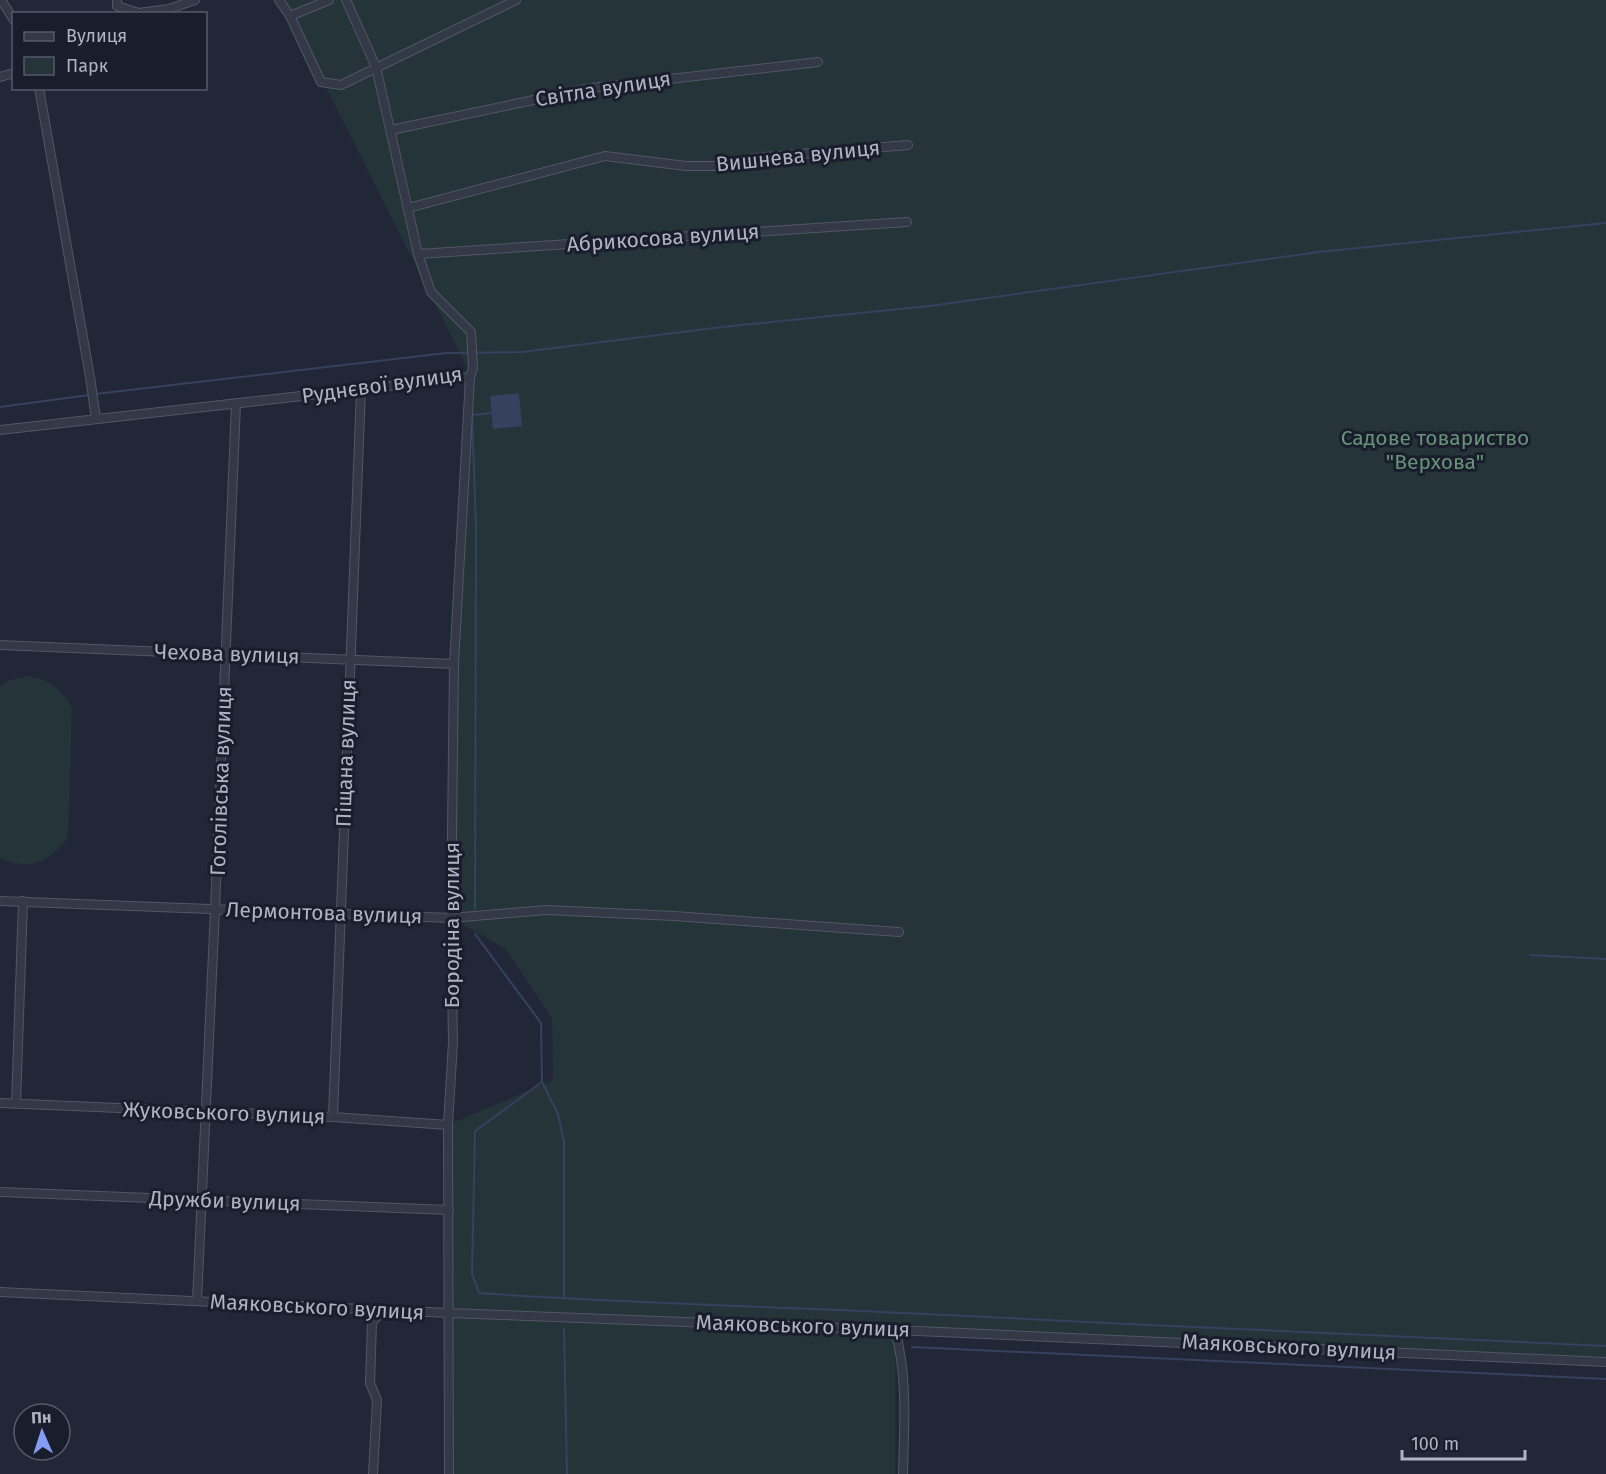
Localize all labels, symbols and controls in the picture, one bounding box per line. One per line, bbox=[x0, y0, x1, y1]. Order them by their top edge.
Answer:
legend bbox=[12, 12, 207, 90]
text: Вулиця bbox=[66, 25, 127, 47]
text: Парк bbox=[66, 55, 109, 77]
street label: Світла вулиця bbox=[533, 65, 673, 113]
street label: Вишнева вулиця bbox=[715, 134, 881, 178]
street label: Абрикосова вулиця bbox=[566, 218, 760, 258]
street label: Руднєвої вулиця bbox=[300, 361, 464, 409]
park label: Садове товариство "Верхова" bbox=[1341, 425, 1529, 475]
street label: Чехова вулиця bbox=[154, 638, 300, 670]
street label: Піщана вулиця bbox=[330, 679, 362, 827]
street label: Гоголівська вулиця bbox=[205, 686, 237, 876]
street label: Бородіна вулиця bbox=[439, 842, 465, 1008]
street label: Лермонтова вулиця bbox=[225, 897, 423, 929]
street label: Жуковського вулиця bbox=[122, 1096, 326, 1130]
street label: Дружби вулиця bbox=[148, 1185, 301, 1217]
street label: Маяковського вулиця bbox=[209, 1288, 425, 1326]
street label: Маяковського вулиця bbox=[695, 1309, 911, 1343]
street label: Маяковського вулиця bbox=[1181, 1328, 1397, 1366]
north arrow bbox=[12, 1402, 72, 1462]
text: Пн bbox=[31, 1408, 52, 1428]
scale bar bbox=[1402, 1423, 1525, 1461]
text: 100 m bbox=[1411, 1433, 1459, 1455]

